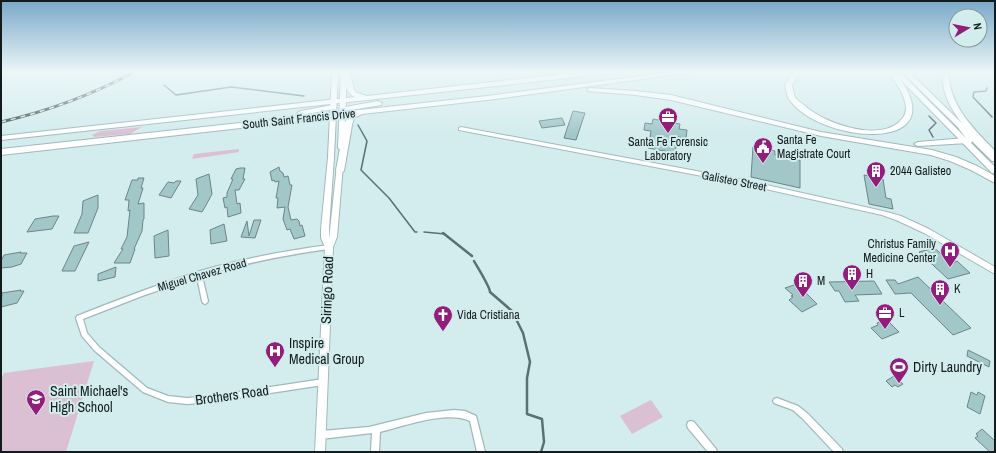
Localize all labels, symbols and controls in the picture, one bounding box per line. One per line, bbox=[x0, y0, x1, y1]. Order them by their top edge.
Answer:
north arrow bbox=[948, 8, 988, 48]
text: N bbox=[970, 22, 985, 31]
street label: South Saint Francis Drive bbox=[242, 105, 356, 133]
office icon: Santa Fe Forensic Laboratory bbox=[657, 106, 679, 134]
place label: Santa Fe Magistrate Court bbox=[777, 132, 851, 162]
place label: Santa Fe Forensic Laboratory bbox=[628, 134, 708, 164]
public building icon: Santa Fe Magistrate Court bbox=[752, 136, 774, 164]
building icon: 2044 Galisteo bbox=[865, 160, 887, 188]
place label: 2044 Galisteo bbox=[890, 163, 951, 179]
street label: Galisteo Street bbox=[700, 167, 768, 195]
place label: Christus Family Medicine Center bbox=[863, 236, 937, 266]
hospital icon: Christus Family Medicine Center bbox=[939, 240, 961, 268]
street label: Miguel Chavez Road bbox=[156, 255, 248, 295]
street label: Siringo Road bbox=[317, 256, 337, 324]
building icon: H bbox=[841, 263, 863, 291]
place label: H bbox=[866, 266, 873, 282]
building icon: M bbox=[792, 270, 814, 298]
place label: M bbox=[817, 273, 825, 289]
building icon: K bbox=[929, 278, 951, 306]
place label: K bbox=[954, 281, 961, 297]
office icon: L bbox=[874, 302, 896, 330]
church icon: Vida Cristiana bbox=[432, 304, 454, 332]
place label: L bbox=[899, 305, 905, 321]
place label: Vida Cristiana bbox=[457, 307, 520, 323]
place label: Inspire Medical Group bbox=[289, 334, 364, 368]
hospital icon: Inspire Medical Group bbox=[264, 340, 286, 368]
sports icon: Dirty Laundry bbox=[888, 356, 910, 384]
place label: Dirty Laundry bbox=[913, 358, 982, 376]
street label: Brothers Road bbox=[194, 381, 270, 409]
place label: Saint Michael's High School bbox=[50, 382, 128, 416]
school or university icon: Saint Michael's High School bbox=[25, 388, 47, 416]

